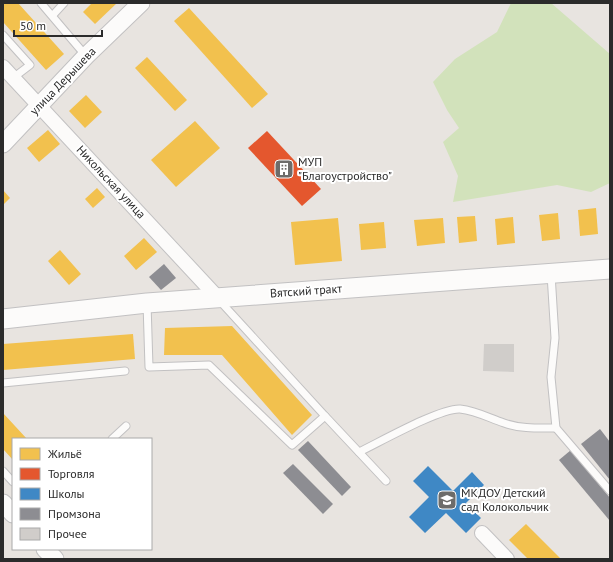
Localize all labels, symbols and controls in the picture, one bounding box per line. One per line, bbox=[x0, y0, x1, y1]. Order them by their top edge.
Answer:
scale bar bbox=[14, 12, 102, 38]
text: 50 m bbox=[20, 18, 46, 33]
street label: улица Дерышева bbox=[26, 44, 99, 118]
street label: Никольская улица bbox=[74, 142, 149, 221]
place label: МУП "Благоустройство" bbox=[298, 154, 392, 183]
building icon: МУП "Благоустройство" bbox=[273, 158, 295, 180]
street label: Вятский тракт bbox=[269, 280, 343, 301]
legend bbox=[12, 438, 152, 550]
text: Жильё bbox=[47, 446, 82, 461]
text: Торговля bbox=[48, 466, 94, 481]
place label: МКДОУ Детский сад Колокольчик bbox=[461, 485, 549, 514]
text: Школы bbox=[48, 486, 84, 501]
school or university icon: МКДОУ Детский сад Колокольчик bbox=[436, 489, 458, 511]
text: Промзона bbox=[48, 506, 101, 521]
text: Прочее bbox=[48, 526, 87, 541]

